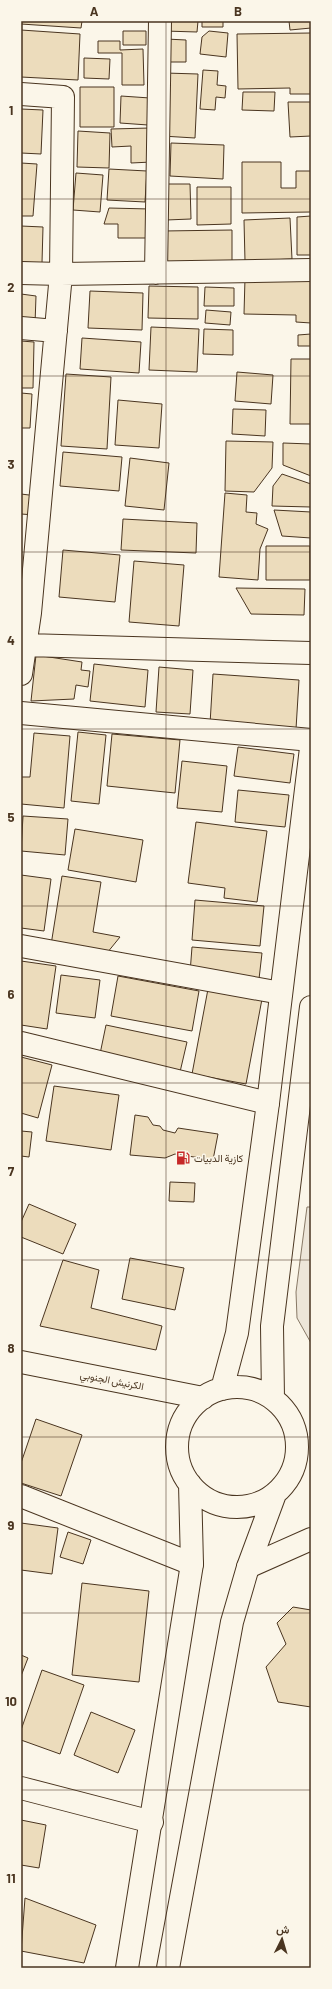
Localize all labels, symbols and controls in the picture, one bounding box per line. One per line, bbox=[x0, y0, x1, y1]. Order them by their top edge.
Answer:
text: A bbox=[90, 3, 99, 19]
text: B bbox=[234, 3, 242, 19]
text: 1 bbox=[9, 102, 13, 118]
text: 2 bbox=[7, 279, 15, 295]
text: 3 bbox=[7, 456, 15, 472]
text: 4 bbox=[7, 632, 15, 648]
text: 5 bbox=[7, 809, 15, 825]
text: 6 bbox=[8, 986, 15, 1002]
fuel station icon: كازية الدبيات bbox=[175, 1150, 191, 1166]
place label: كازية الدبيات bbox=[194, 1152, 244, 1165]
text: 7 bbox=[8, 1163, 15, 1179]
text: 8 bbox=[7, 1340, 15, 1356]
street label: الكرنيش الجنوبي bbox=[79, 1368, 145, 1395]
text: 9 bbox=[8, 1517, 15, 1533]
text: 10 bbox=[5, 1693, 17, 1709]
text: 11 bbox=[6, 1870, 16, 1886]
north arrow bbox=[262, 1919, 302, 1959]
text: ش bbox=[276, 1921, 290, 1937]

